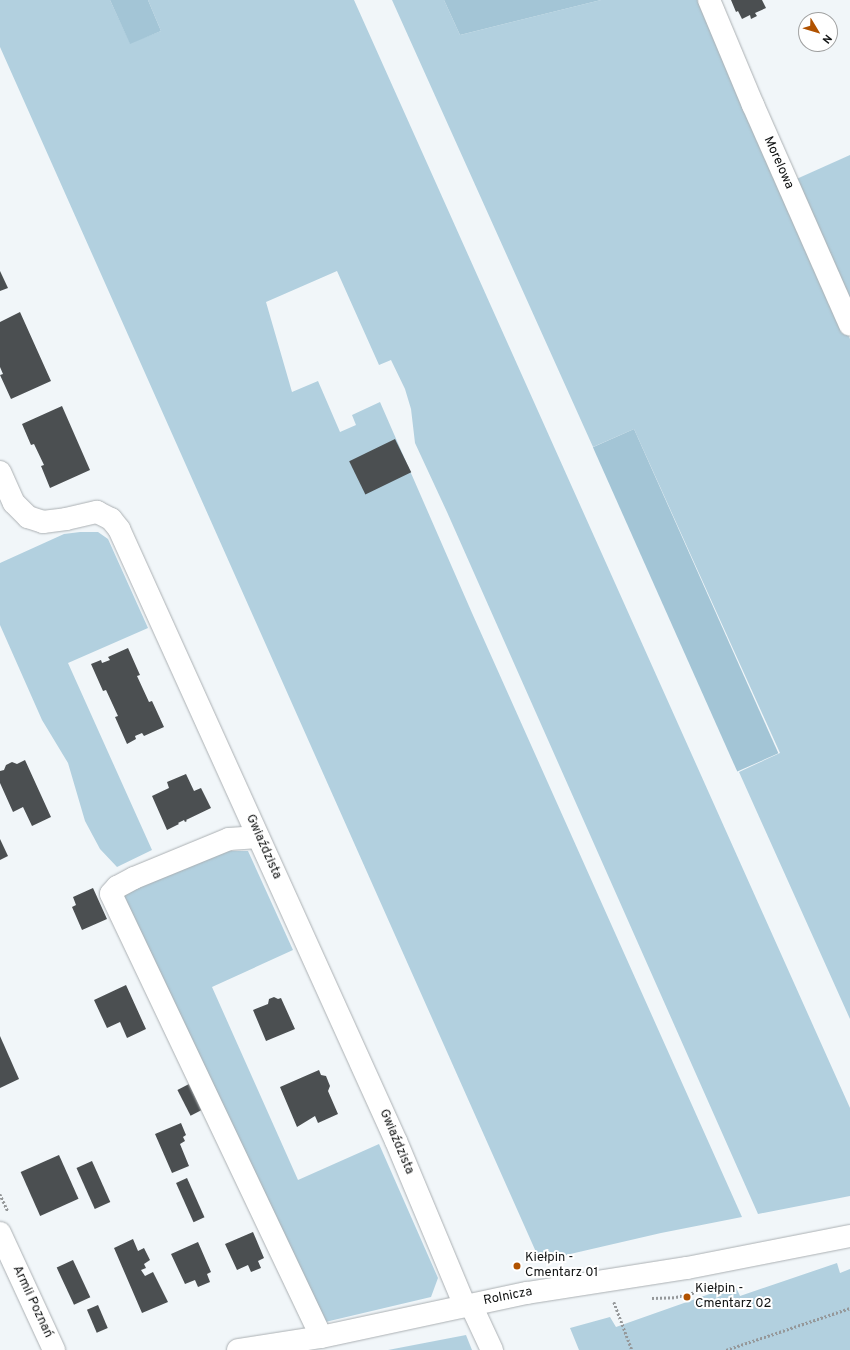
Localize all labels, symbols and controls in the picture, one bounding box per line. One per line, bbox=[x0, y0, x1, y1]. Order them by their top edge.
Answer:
north arrow bbox=[798, 12, 838, 52]
text: N bbox=[819, 31, 835, 46]
street label: Morelowa bbox=[760, 134, 796, 192]
street label: Gwiaździsta bbox=[242, 812, 284, 882]
street label: Gwiaździsta bbox=[375, 1107, 417, 1177]
place label: Kiełpin - Cmentarz 01 bbox=[525, 1251, 598, 1282]
marker: Kiełpin - Cmentarz 01 bbox=[512, 1261, 522, 1271]
street label: Armii Poznań bbox=[8, 1263, 56, 1341]
place label: Kiełpin - Cmentarz 02 bbox=[695, 1282, 772, 1313]
street label: Rolnicza bbox=[482, 1285, 534, 1309]
marker: Kiełpin - Cmentarz 02 bbox=[682, 1292, 692, 1302]

